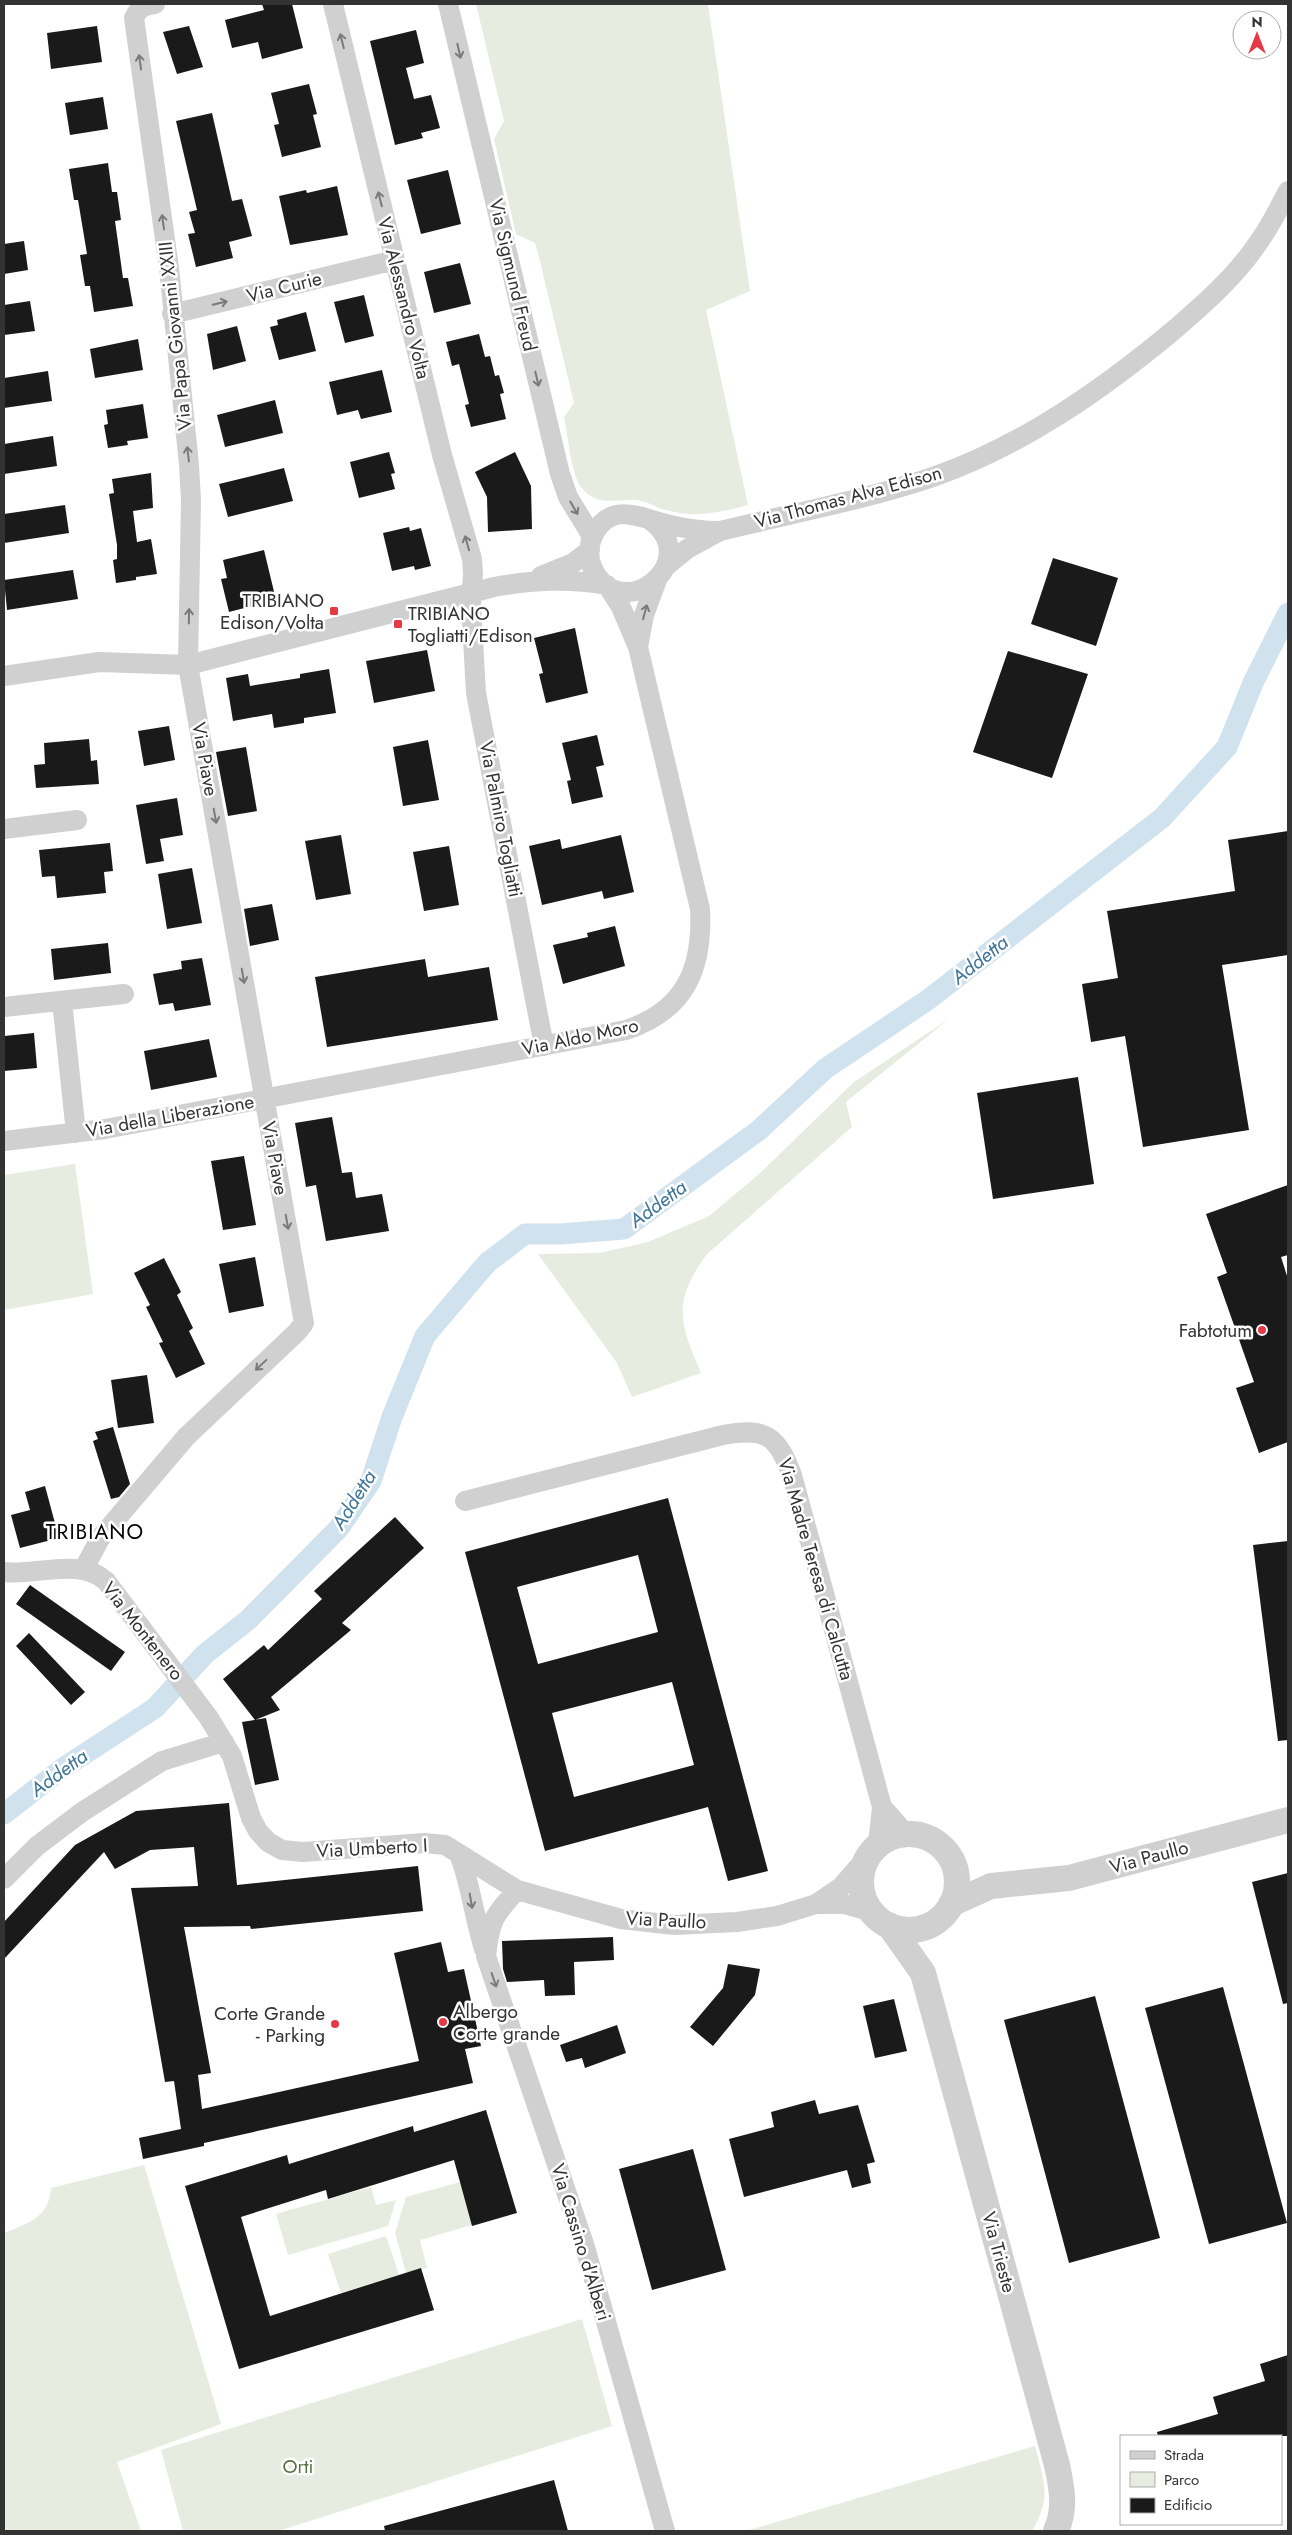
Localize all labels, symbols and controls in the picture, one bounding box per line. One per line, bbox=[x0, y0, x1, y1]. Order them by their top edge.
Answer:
north arrow bbox=[1232, 10, 1282, 60]
text: N bbox=[1251, 12, 1263, 32]
one-way arrow bbox=[337, 34, 346, 50]
one-way arrow bbox=[455, 43, 464, 59]
one-way arrow bbox=[135, 54, 145, 70]
one-way arrow bbox=[375, 192, 385, 208]
street label: Via Sigmund Freud bbox=[482, 196, 544, 354]
street label: Via Alessandro Volta bbox=[371, 214, 437, 382]
one-way arrow bbox=[158, 215, 168, 231]
street label: Via Papa Giovanni XXIII bbox=[152, 240, 198, 432]
street label: Via Curie bbox=[244, 265, 325, 309]
one-way arrow bbox=[211, 298, 227, 307]
one-way arrow bbox=[533, 371, 543, 387]
one-way arrow bbox=[183, 446, 193, 462]
street label: Via Thomas Alva Edison bbox=[751, 459, 945, 535]
one-way arrow bbox=[570, 500, 579, 515]
one-way arrow bbox=[462, 536, 472, 552]
place label: TRIBIANO Edison/Volta bbox=[220, 587, 324, 636]
place label: TRIBIANO Togliatti/Edison bbox=[408, 600, 533, 649]
marker: TRIBIANO Edison/Volta bbox=[328, 605, 340, 617]
one-way arrow bbox=[641, 605, 650, 621]
one-way arrow bbox=[184, 608, 194, 624]
marker: TRIBIANO Togliatti/Edison bbox=[392, 618, 404, 630]
street label: Via Piave bbox=[185, 720, 225, 798]
street label: Via Palmiro Togliatti bbox=[473, 739, 529, 899]
one-way arrow bbox=[210, 808, 220, 824]
water label: Addetta bbox=[945, 928, 1015, 992]
one-way arrow bbox=[238, 968, 248, 984]
street label: Via Aldo Moro bbox=[519, 1011, 641, 1063]
street label: Via della Liberazione bbox=[84, 1088, 256, 1144]
street label: Via Piave bbox=[255, 1119, 295, 1197]
water label: Addetta bbox=[622, 1173, 693, 1236]
one-way arrow bbox=[282, 1214, 292, 1230]
place label: Fabtotum bbox=[1179, 1317, 1252, 1344]
marker: Fabtotum bbox=[1256, 1324, 1268, 1336]
one-way arrow bbox=[255, 1359, 268, 1371]
street label: Via Madre Teresa di Calcutta bbox=[771, 1455, 861, 1683]
water label: Addetta bbox=[324, 1465, 384, 1536]
district label: TRIBIANO bbox=[46, 1517, 144, 1547]
street label: Via Montenero bbox=[96, 1576, 190, 1686]
water label: Addetta bbox=[23, 1742, 94, 1805]
street label: Via Umberto I bbox=[316, 1832, 428, 1864]
street label: Via Paullo bbox=[1107, 1834, 1191, 1880]
one-way arrow bbox=[467, 1893, 476, 1909]
street label: Via Paullo bbox=[625, 1904, 707, 1936]
one-way arrow bbox=[490, 1972, 499, 1987]
place label: Albergo Corte grande bbox=[453, 1998, 560, 2047]
place label: Corte Grande - Parking bbox=[214, 2000, 325, 2049]
marker: Albergo Corte grande bbox=[437, 2016, 449, 2028]
marker: Corte Grande - Parking bbox=[329, 2018, 341, 2030]
street label: Via Cassino d'Alberi bbox=[544, 2160, 618, 2324]
street label: Via Trieste bbox=[975, 2208, 1023, 2296]
legend bbox=[1120, 2435, 1282, 2525]
text: Strada bbox=[1164, 2444, 1204, 2466]
park label: Orti bbox=[282, 2453, 314, 2480]
text: Parco bbox=[1164, 2469, 1199, 2491]
text: Edificio bbox=[1164, 2494, 1212, 2516]

